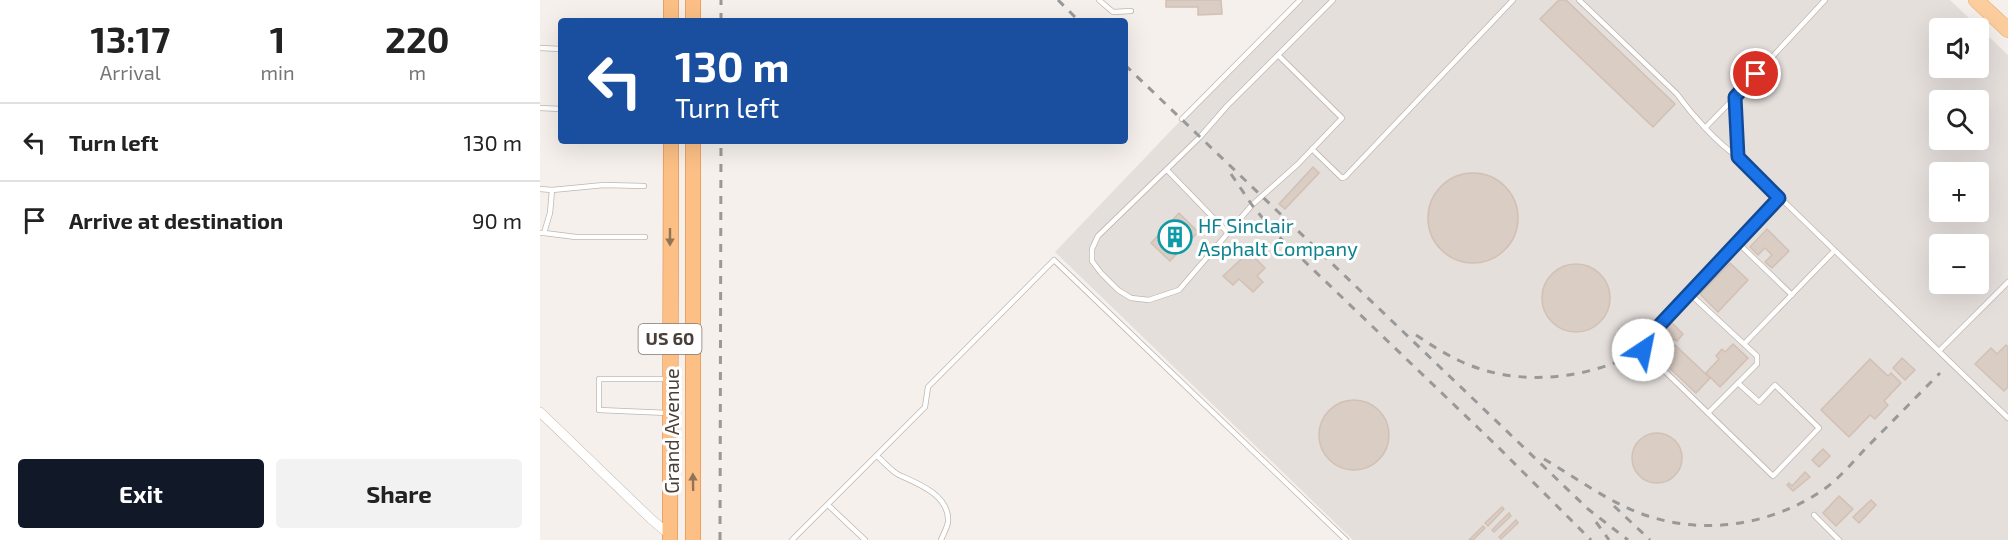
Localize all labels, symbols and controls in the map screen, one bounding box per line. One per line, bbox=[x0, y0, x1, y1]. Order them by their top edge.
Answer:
text: 13:17 bbox=[90, 17, 170, 60]
text: 1 bbox=[270, 17, 285, 60]
text: 220 bbox=[385, 17, 450, 60]
map controls bbox=[1929, 18, 1989, 294]
button: sound bbox=[1929, 18, 1989, 78]
text: 130 m bbox=[675, 40, 790, 90]
icon: left bbox=[576, 42, 654, 120]
pin bbox=[1730, 48, 1781, 99]
icon: arrive bbox=[1739, 57, 1772, 90]
text: Arrival bbox=[100, 60, 161, 84]
text: min bbox=[261, 60, 295, 84]
text: m bbox=[409, 60, 426, 84]
button: search bbox=[1929, 90, 1989, 150]
text: Turn left bbox=[675, 91, 779, 123]
icon: left bbox=[18, 126, 51, 159]
text: Turn left bbox=[69, 129, 158, 155]
text: 130 m bbox=[464, 129, 522, 155]
button: + bbox=[1929, 162, 1989, 222]
icon: arrive bbox=[18, 204, 51, 237]
text: Arrive at destination bbox=[69, 207, 283, 233]
text: 90 m bbox=[472, 207, 522, 233]
place label: HF Sinclair Asphalt Company bbox=[1198, 213, 1358, 260]
building icon: HF Sinclair Asphalt Company bbox=[1157, 219, 1193, 255]
one-way arrow bbox=[666, 228, 675, 247]
button: − bbox=[1929, 234, 1989, 294]
position arrow bbox=[1611, 318, 1675, 382]
road number: US 60 bbox=[638, 324, 702, 354]
street label: Grand Avenue bbox=[659, 368, 683, 494]
button: Exit bbox=[18, 459, 264, 528]
button: Share bbox=[276, 459, 522, 528]
one-way arrow bbox=[688, 472, 698, 491]

